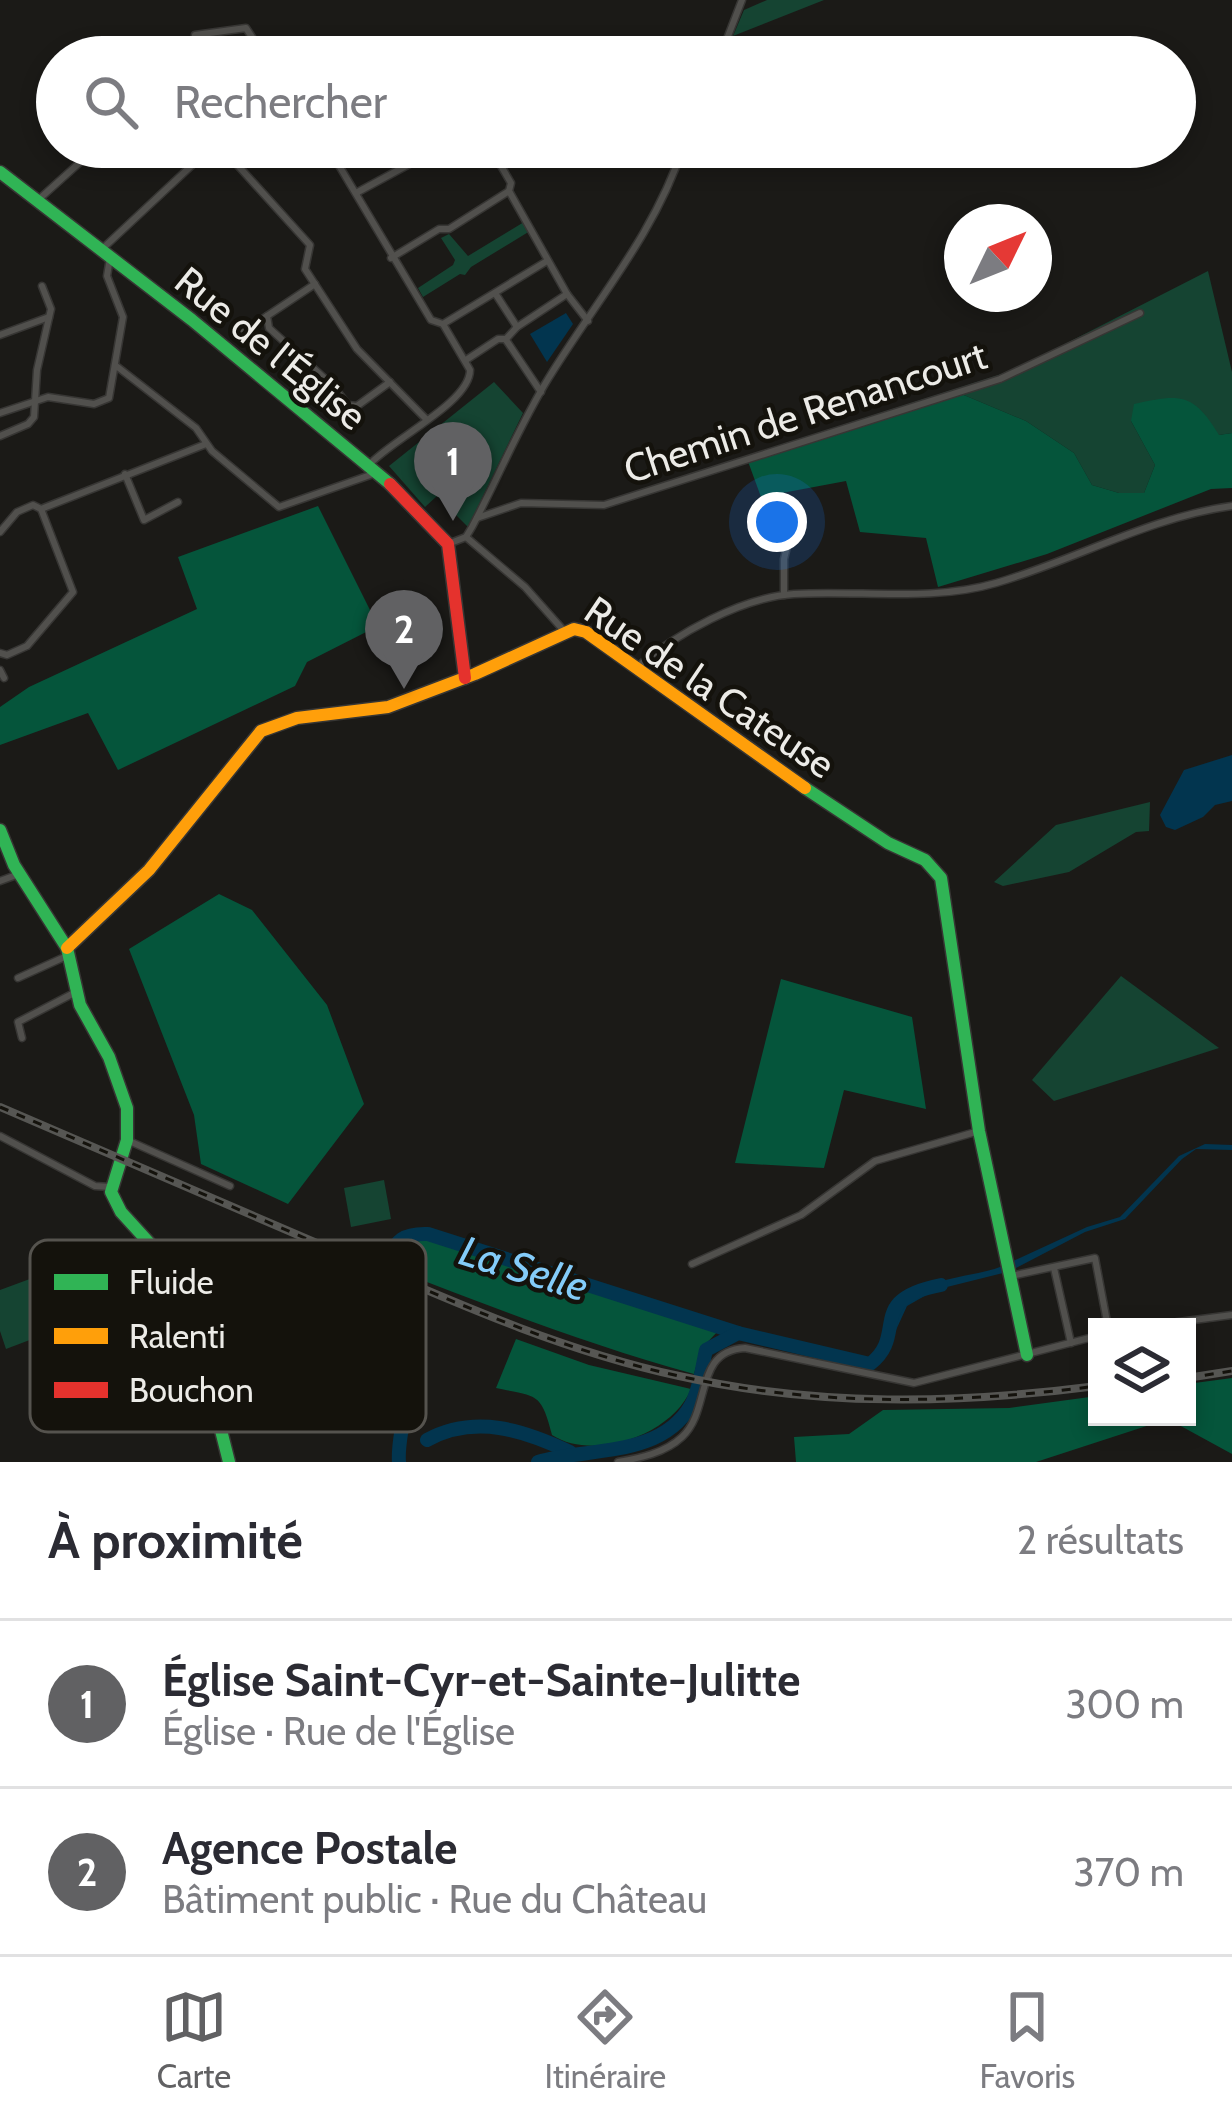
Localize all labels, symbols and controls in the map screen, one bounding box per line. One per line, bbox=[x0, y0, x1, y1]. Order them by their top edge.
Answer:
search box bbox=[36, 36, 1196, 168]
icon: search bbox=[78, 69, 144, 135]
text: Rechercher bbox=[174, 75, 387, 129]
north arrow bbox=[944, 204, 1052, 312]
street label: Rue de l'Église bbox=[166, 256, 376, 440]
street label: Chemin de Renancourt bbox=[618, 331, 992, 493]
pin: 1 bbox=[414, 422, 492, 521]
your location bbox=[747, 492, 807, 552]
street label: Rue de la Cateuse bbox=[576, 586, 844, 788]
pin: 2 bbox=[365, 590, 443, 689]
water label: La Selle bbox=[454, 1224, 594, 1312]
legend bbox=[30, 1240, 426, 1432]
text: Fluide bbox=[129, 1262, 214, 1302]
text: Ralenti bbox=[129, 1316, 225, 1356]
map controls bbox=[1088, 1318, 1196, 1426]
button: layers bbox=[1088, 1318, 1196, 1426]
text: Bouchon bbox=[129, 1370, 254, 1410]
text: À proximité bbox=[48, 1509, 303, 1571]
text: 2 résultats bbox=[1017, 1516, 1184, 1564]
text: Église Saint-Cyr-et-Sainte-Julitte bbox=[162, 1653, 801, 1707]
text: 1 bbox=[80, 1680, 94, 1728]
text: 300 m bbox=[1065, 1680, 1184, 1728]
text: Église · Rue de l'Église bbox=[162, 1707, 515, 1755]
text: Agence Postale bbox=[162, 1821, 457, 1875]
text: 2 bbox=[77, 1848, 97, 1896]
text: 370 m bbox=[1073, 1848, 1184, 1896]
text: Bâtiment public · Rue du Château bbox=[162, 1875, 707, 1923]
tab: Carte bbox=[157, 1984, 231, 2096]
tab: Itinéraire bbox=[545, 1984, 666, 2096]
tab: Favoris bbox=[979, 1984, 1075, 2096]

